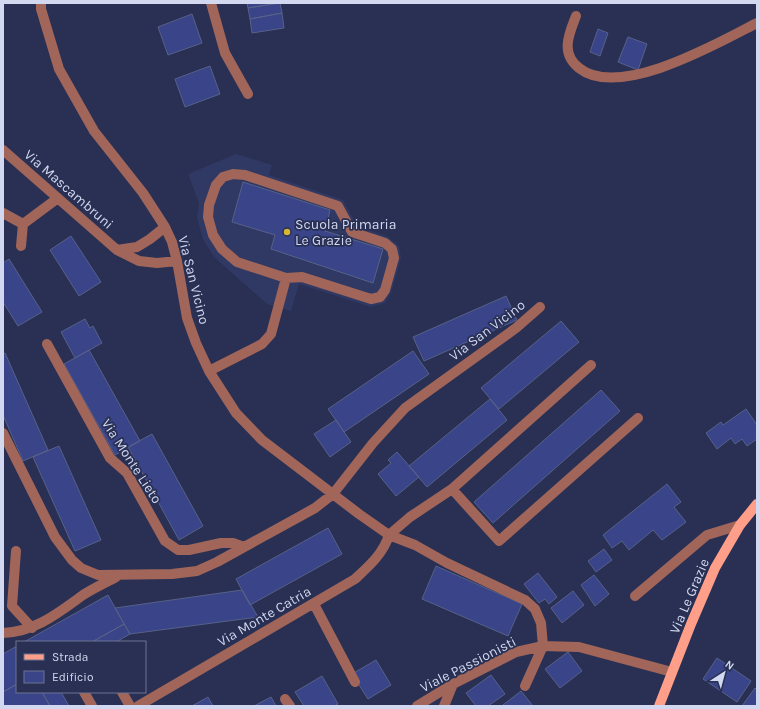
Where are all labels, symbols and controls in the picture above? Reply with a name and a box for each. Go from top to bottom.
street label: Via Mascambruni [21,146,117,233]
place label: Scuola Primaria Le Grazie [295,216,397,249]
marker: Scuola Primaria Le Grazie [282,227,292,237]
street label: Via San Vicino [174,234,213,326]
street label: Via San Vicino [446,296,529,364]
street label: Via Monte Lieto [98,416,165,507]
street label: Via Le Grazie [666,556,713,636]
street label: Via Monte Catria [214,583,314,650]
street label: Viale Passionisti [417,633,519,696]
legend [16,641,146,693]
text: Strada [52,650,88,664]
north arrow [704,653,744,693]
text: N [723,658,737,673]
text: Edificio [52,670,93,684]

